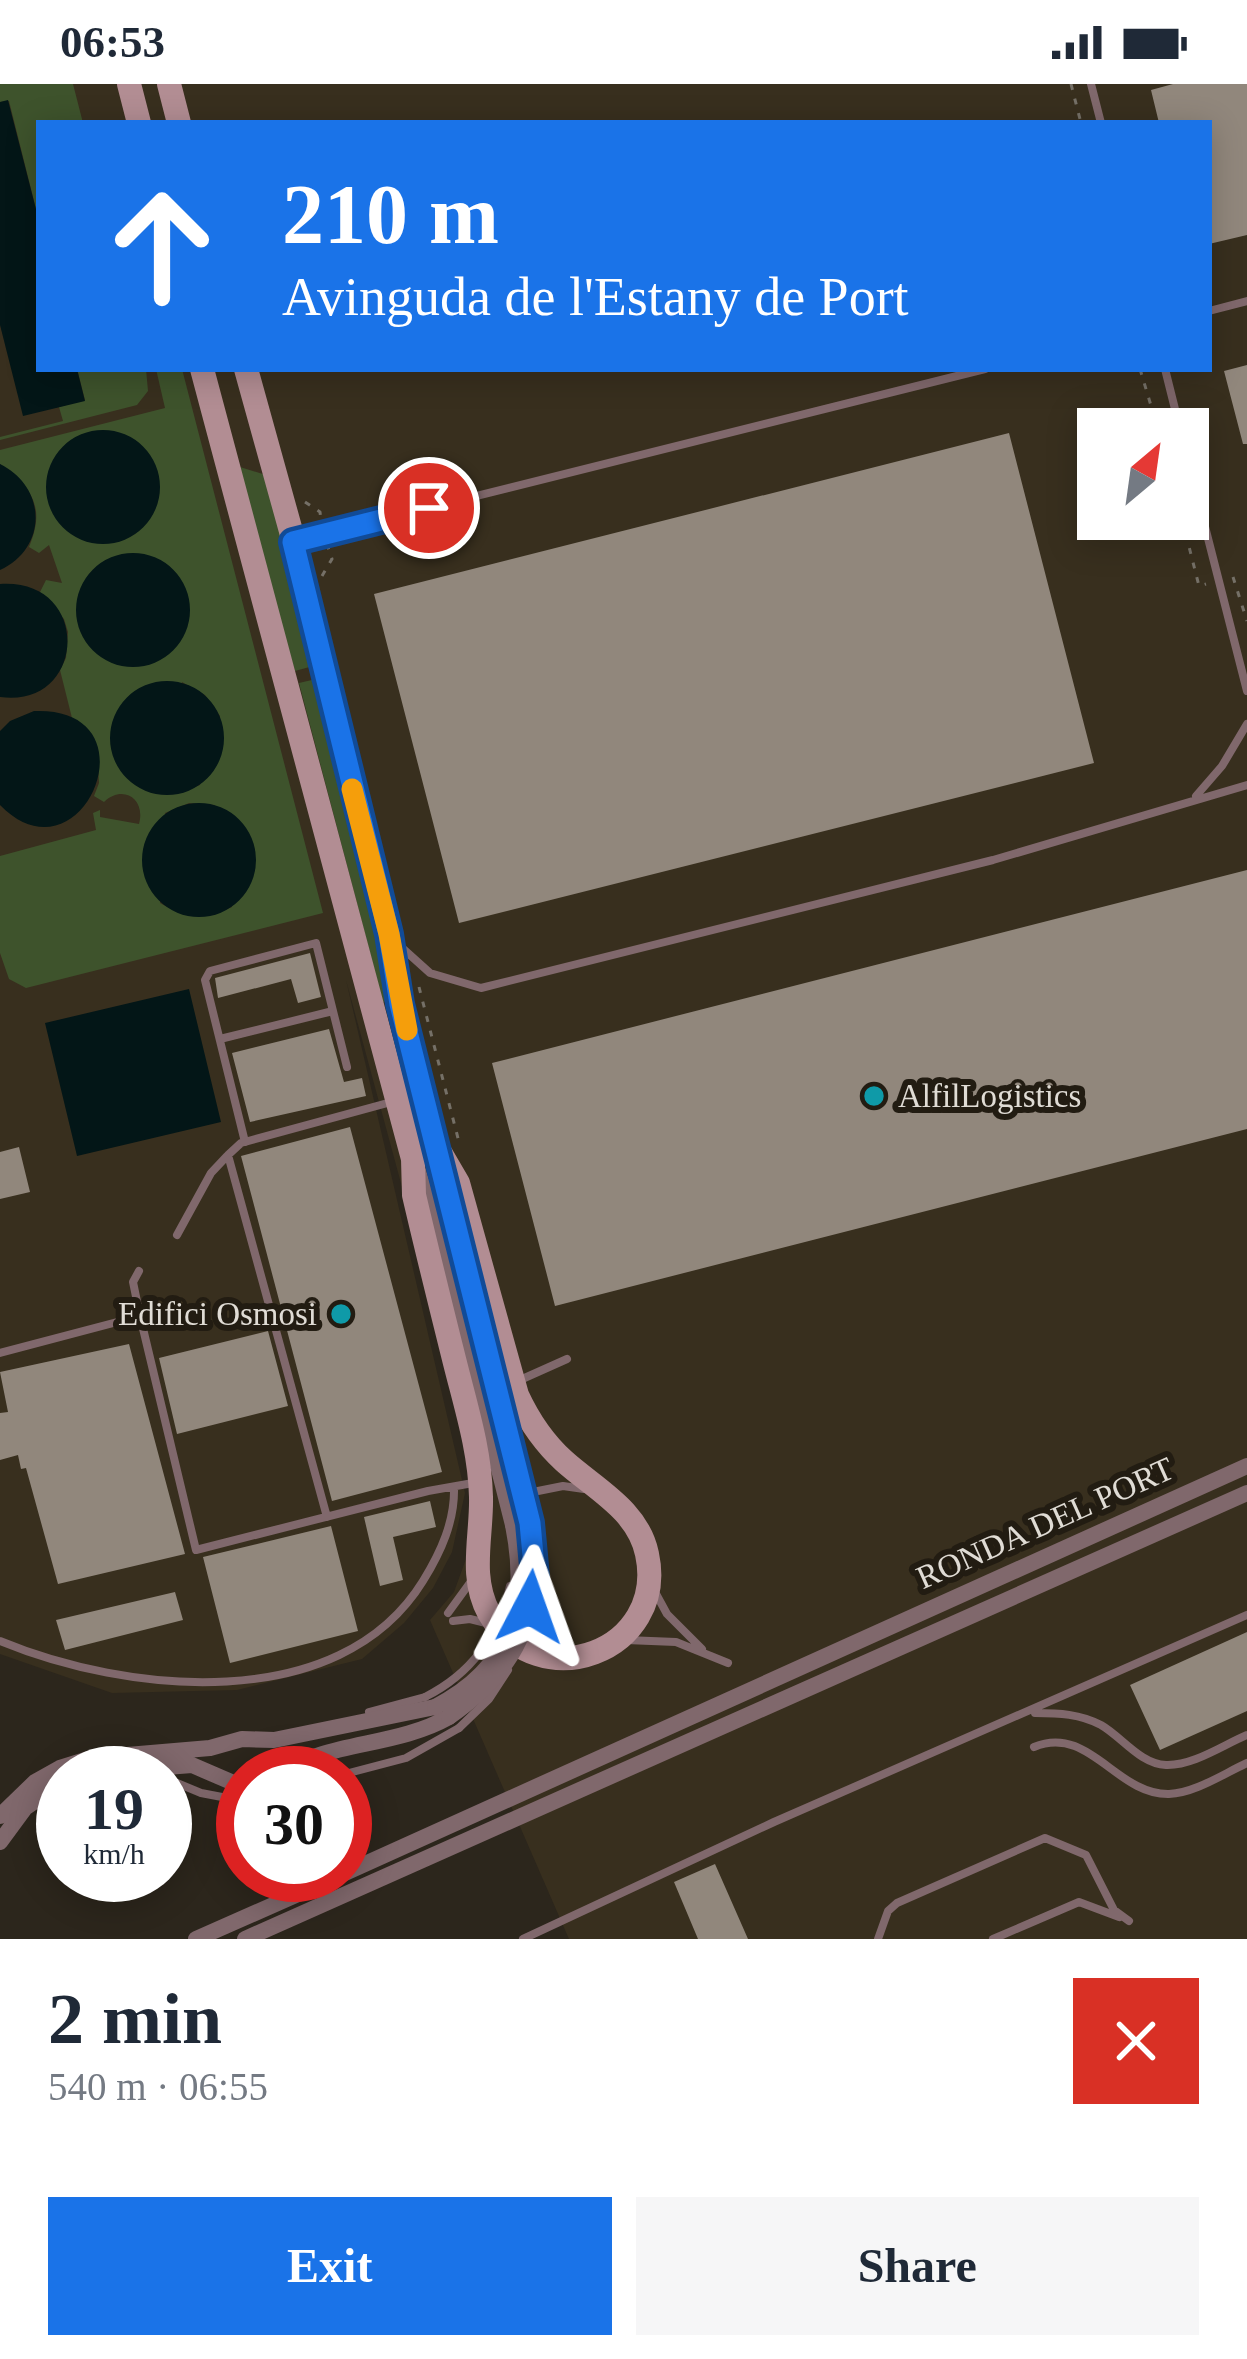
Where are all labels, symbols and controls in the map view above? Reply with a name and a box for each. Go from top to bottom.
text: 06:53 [60,17,165,67]
icon: ahead [84,168,240,324]
text: 210 m [282,168,499,261]
text: Avinguda de l'Estany de Port [282,267,909,327]
north arrow [1077,408,1209,540]
map controls [1077,408,1209,540]
pin [378,457,480,559]
icon: arrive [396,475,462,541]
place label: AlfilLogistics [898,1078,1081,1114]
marker: AlfilLogistics [861,1083,887,1109]
place label: Edifici Osmosi [118,1296,317,1332]
marker: Edifici Osmosi [328,1301,354,1327]
street label: RONDA DEL PORT [911,1450,1179,1596]
position arrow [467,1544,593,1670]
speed limit sign: 30 [216,1746,372,1902]
text: 19 [84,1776,144,1842]
text: km/h [83,1837,145,1870]
button: close [1073,1978,1199,2104]
text: 2 min [48,1979,222,2059]
text: 540 m · 06:55 [48,2065,268,2108]
button: Exit [48,2197,612,2335]
button: Share [636,2197,1199,2335]

